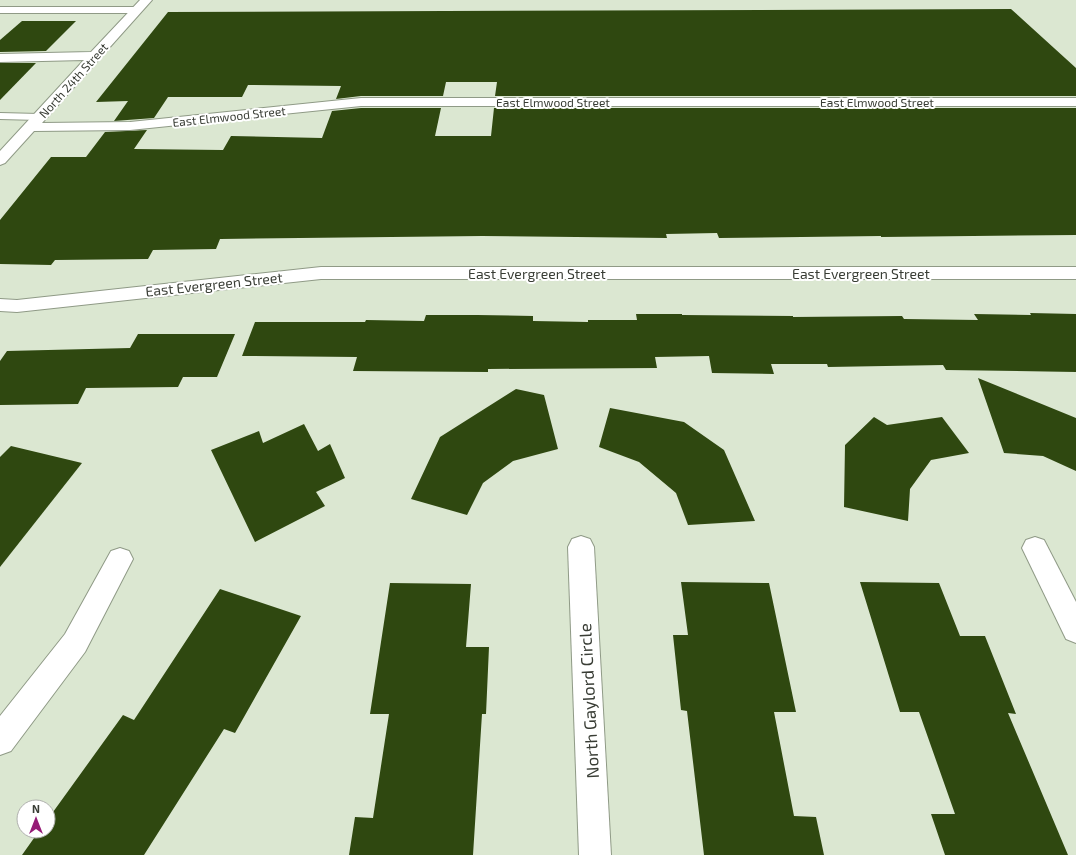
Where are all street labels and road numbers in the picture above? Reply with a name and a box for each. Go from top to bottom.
street label: North 24th Street [36,39,111,120]
street label: East Elmwood Street [496,95,610,109]
street label: East Elmwood Street [820,95,934,109]
street label: East Elmwood Street [172,103,287,129]
street label: East Evergreen Street [468,265,606,282]
street label: East Evergreen Street [792,265,930,282]
street label: East Evergreen Street [145,268,283,300]
street label: North Gaylord Circle [574,623,603,779]

